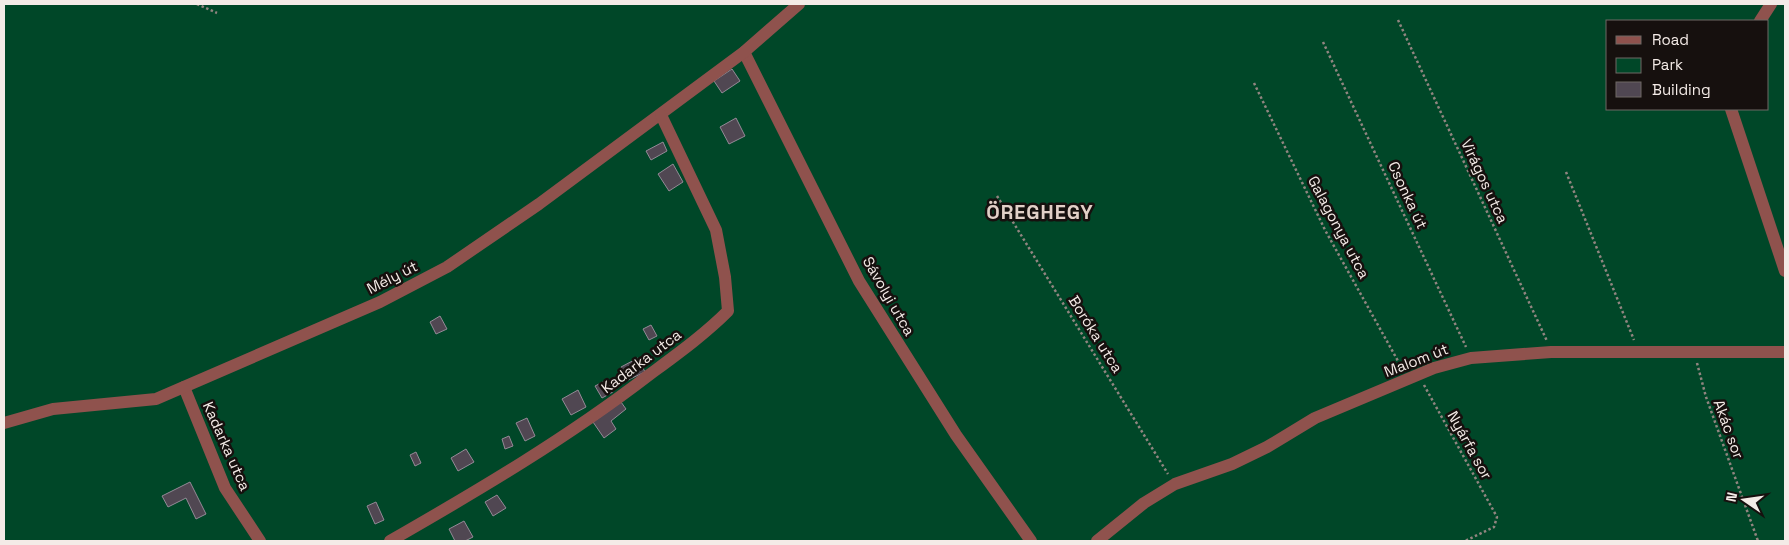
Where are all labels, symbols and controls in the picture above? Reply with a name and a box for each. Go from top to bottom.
legend [1606,20,1769,110]
text: Road [1652,30,1689,49]
text: Park [1652,55,1683,74]
text: Building [1652,80,1711,99]
street label: Virágos utca [1457,136,1513,227]
street label: Csonka út [1384,158,1432,232]
street label: Galagonya utca [1304,172,1374,282]
district label: ÖREGHEGY [986,199,1094,225]
street label: Sávolyi utca [859,253,919,339]
street label: Mély út [363,256,421,298]
street label: Boróka utca [1065,292,1127,377]
street label: Kadarka utca [597,325,685,397]
street label: Malom út [1381,339,1451,381]
street label: Akác sor [1710,397,1749,461]
street label: Kadarka utca [199,399,255,494]
street label: Nyárfa sor [1443,407,1497,483]
north arrow [1719,475,1769,525]
text: N [1722,490,1741,504]

